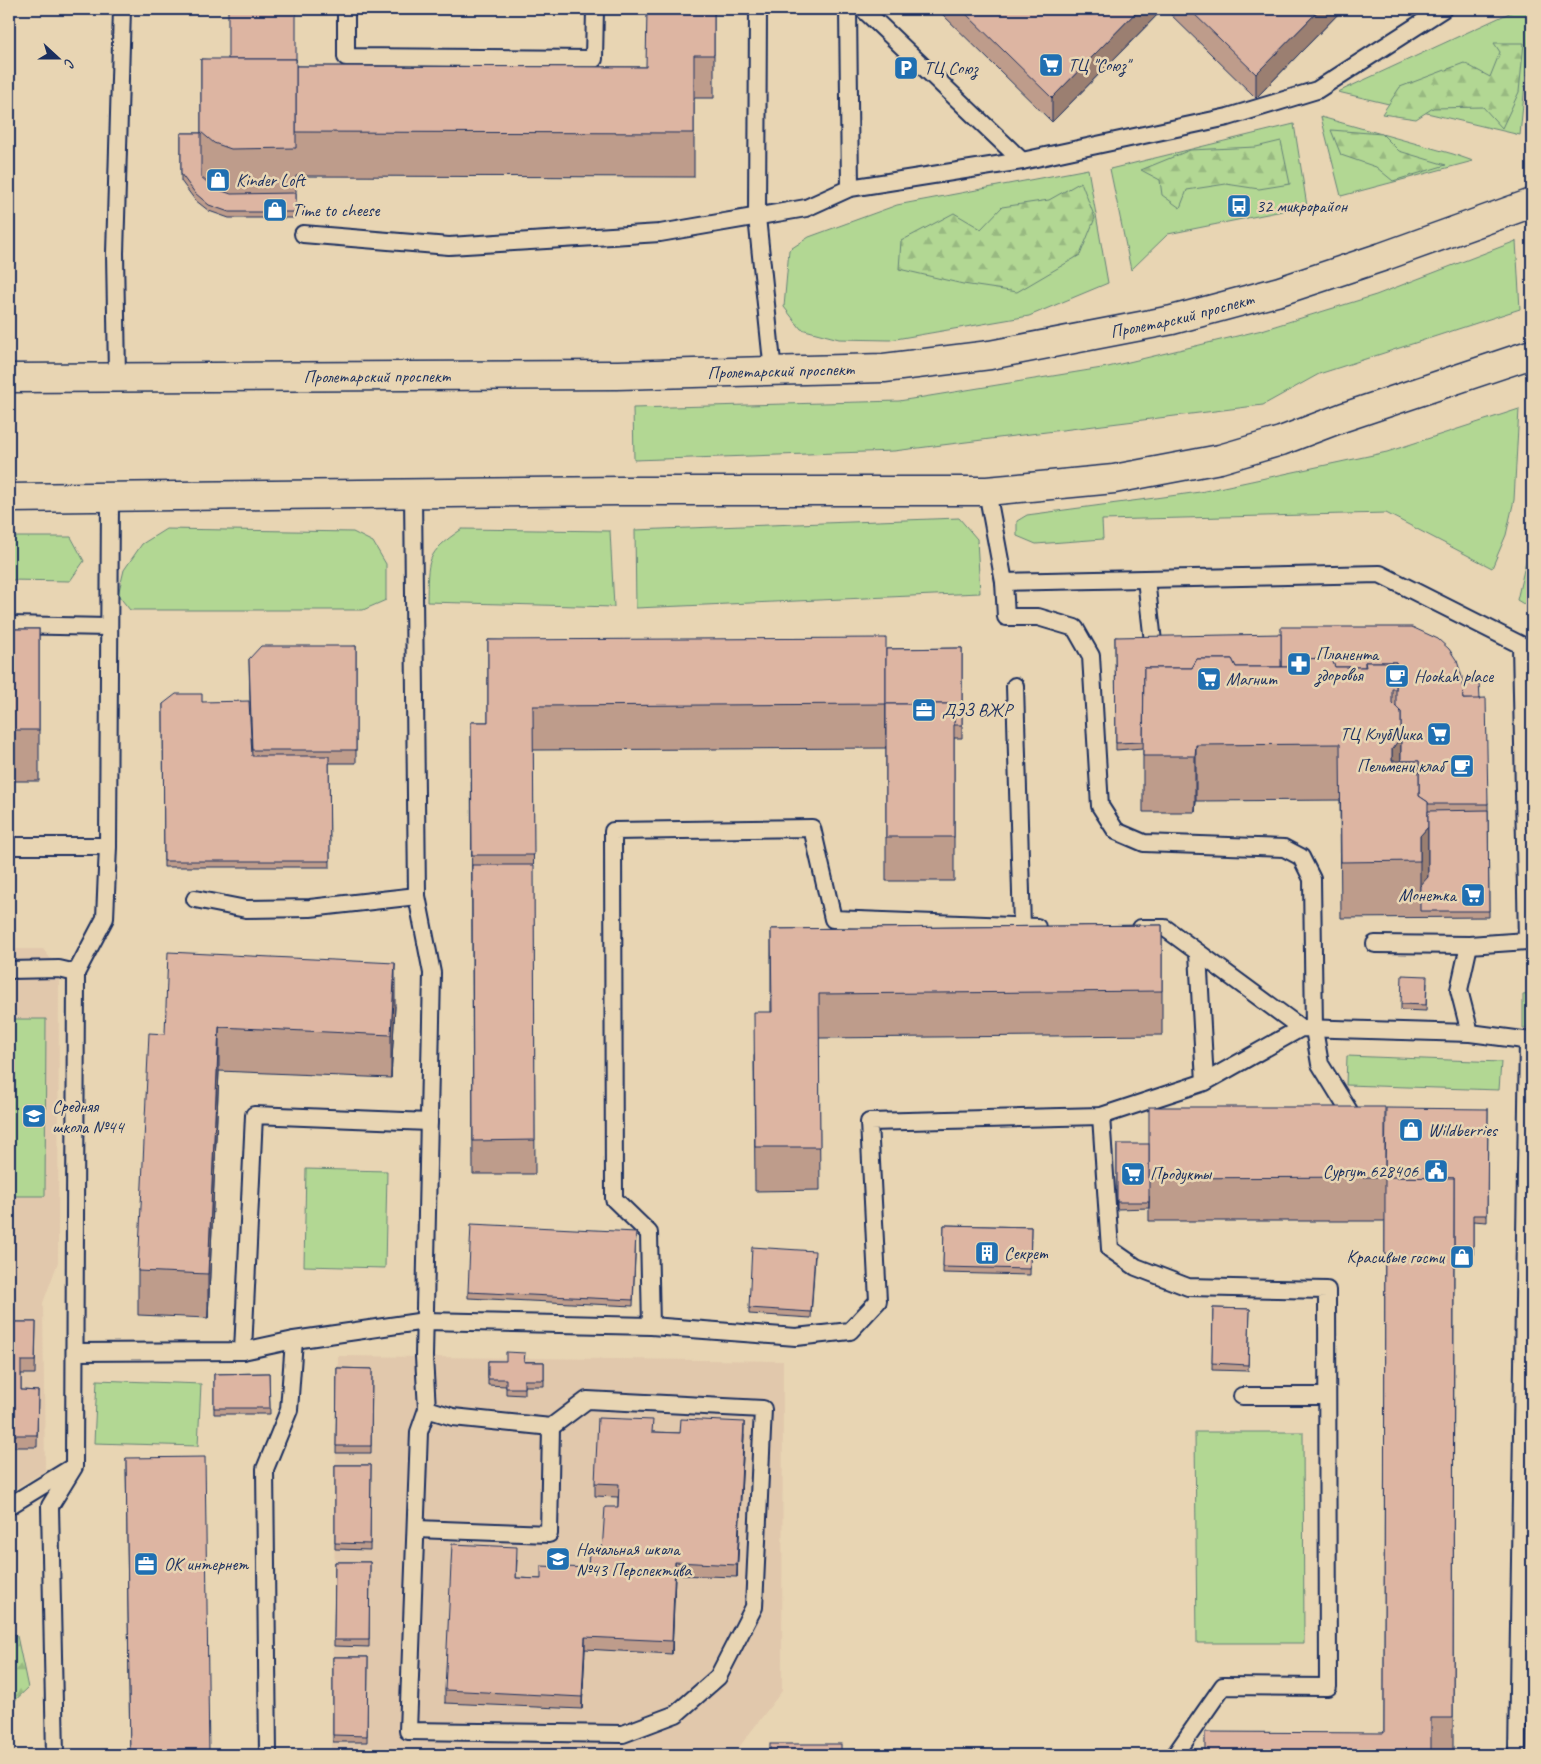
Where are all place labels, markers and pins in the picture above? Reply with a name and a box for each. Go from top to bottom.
supermarket icon: ТЦ "Союз" [1038,52,1064,78]
place label: ТЦ "Союз" [1068,54,1133,77]
parking icon: ТЦ Союз [893,55,919,81]
place label: ТЦ Союз [924,57,979,80]
shop icon: Kinder Loft [205,167,231,193]
place label: Kinder Loft [236,169,306,191]
bus stop icon: 32 микрорайон [1226,193,1252,219]
place label: 32 микрорайон [1256,195,1349,217]
shop icon: Time to cheese [262,197,288,223]
place label: Time to cheese [292,199,380,221]
place label: Планента здоровья [1314,643,1380,687]
pharmacy icon: Планента здоровья [1286,651,1312,677]
cafe icon: Hookah place [1384,663,1410,689]
place label: Hookah place [1414,665,1494,687]
supermarket icon: Магнит [1196,666,1222,692]
place label: Магнит [1226,668,1278,690]
office icon: ДЭЗ ВЖР [911,697,937,723]
place label: ДЭЗ ВЖР [942,699,1014,721]
supermarket icon: ТЦ КлубNика [1426,721,1452,747]
place label: ТЦ КлубNика [1340,723,1424,745]
cafe icon: Пельмени клаб [1449,753,1475,779]
place label: Пельмени клаб [1357,755,1448,777]
supermarket icon: Монетка [1460,882,1486,908]
place label: Монетка [1398,884,1458,906]
place label: Средняя школа №44 [52,1095,125,1138]
school or university icon: Средняя школа №44 [21,1103,47,1129]
shop icon: Wildberries [1398,1117,1424,1143]
place label: Wildberries [1428,1119,1499,1141]
public building icon: Сургут 628406 [1423,1158,1449,1184]
place label: Сургут 628406 [1323,1160,1419,1182]
supermarket icon: Продукты [1120,1161,1146,1187]
place label: Продукты [1150,1163,1213,1185]
building icon: Секрет [974,1240,1000,1266]
place label: Секрет [1004,1242,1049,1264]
shop icon: Красивые гости [1449,1244,1475,1270]
place label: Красивые гости [1346,1246,1446,1268]
place label: Начальная школа №43 Перспектива [576,1538,692,1581]
school or university icon: Начальная школа №43 Перспектива [545,1546,571,1572]
office icon: OK интернет [133,1551,159,1577]
place label: OK интернет [164,1553,249,1575]

